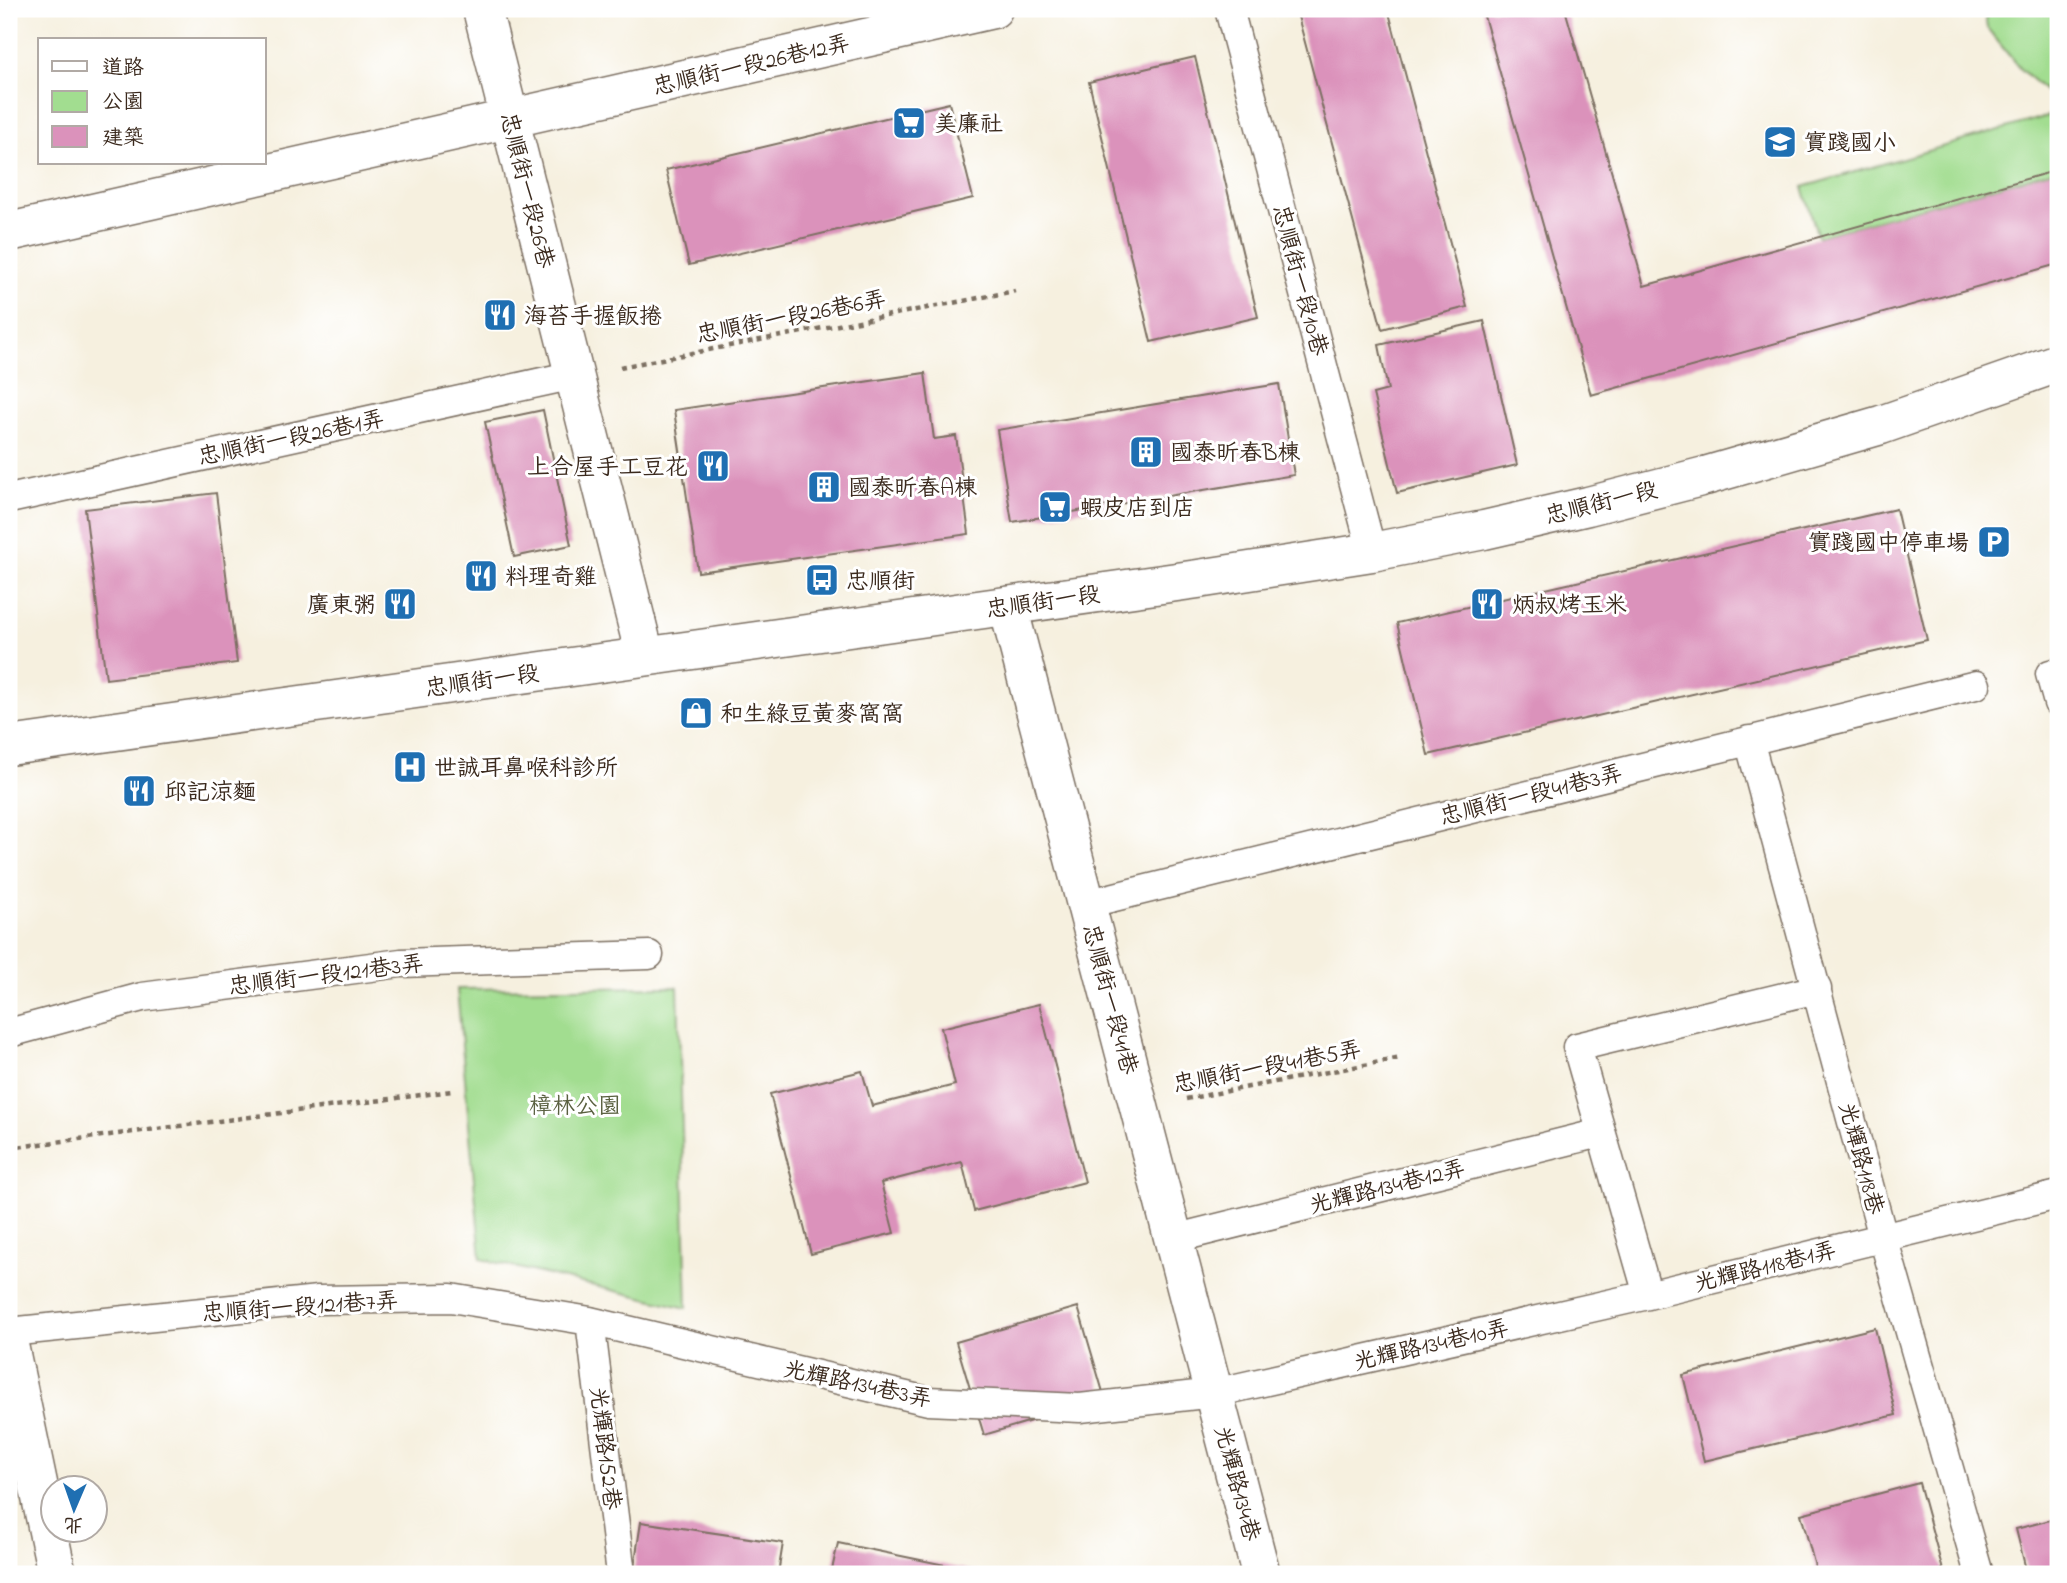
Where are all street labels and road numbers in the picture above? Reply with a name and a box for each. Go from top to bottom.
street label: 忠順街一段26巷12弄 [650,28,853,105]
street label: 忠順街一段26巷 [490,109,561,273]
street label: 忠順街一段10巷 [1263,201,1335,361]
street label: 忠順街一段26巷6弄 [694,284,889,353]
street label: 忠順街一段26巷1弄 [195,404,388,475]
street label: 忠順街一段 [1542,475,1661,534]
street label: 忠順街一段 [984,579,1103,628]
street label: 忠順街一段 [423,658,542,707]
street label: 忠順街一段41巷3弄 [1437,758,1626,835]
street label: 忠順街一段41巷 [1073,921,1145,1080]
street label: 忠順街一段121巷3弄 [227,948,426,1005]
street label: 忠順街一段41巷5弄 [1171,1034,1364,1103]
street label: 光輝路118巷 [1829,1099,1891,1220]
street label: 光輝路134巷12弄 [1306,1153,1469,1224]
street label: 光輝路118巷1弄 [1691,1235,1840,1302]
street label: 忠順街一段121巷7弄 [201,1285,399,1332]
street label: 光輝路134巷10弄 [1351,1313,1513,1380]
street label: 光輝路134巷3弄 [780,1354,935,1417]
street label: 光輝路152巷 [580,1385,628,1513]
street label: 光輝路134巷 [1204,1422,1267,1546]

